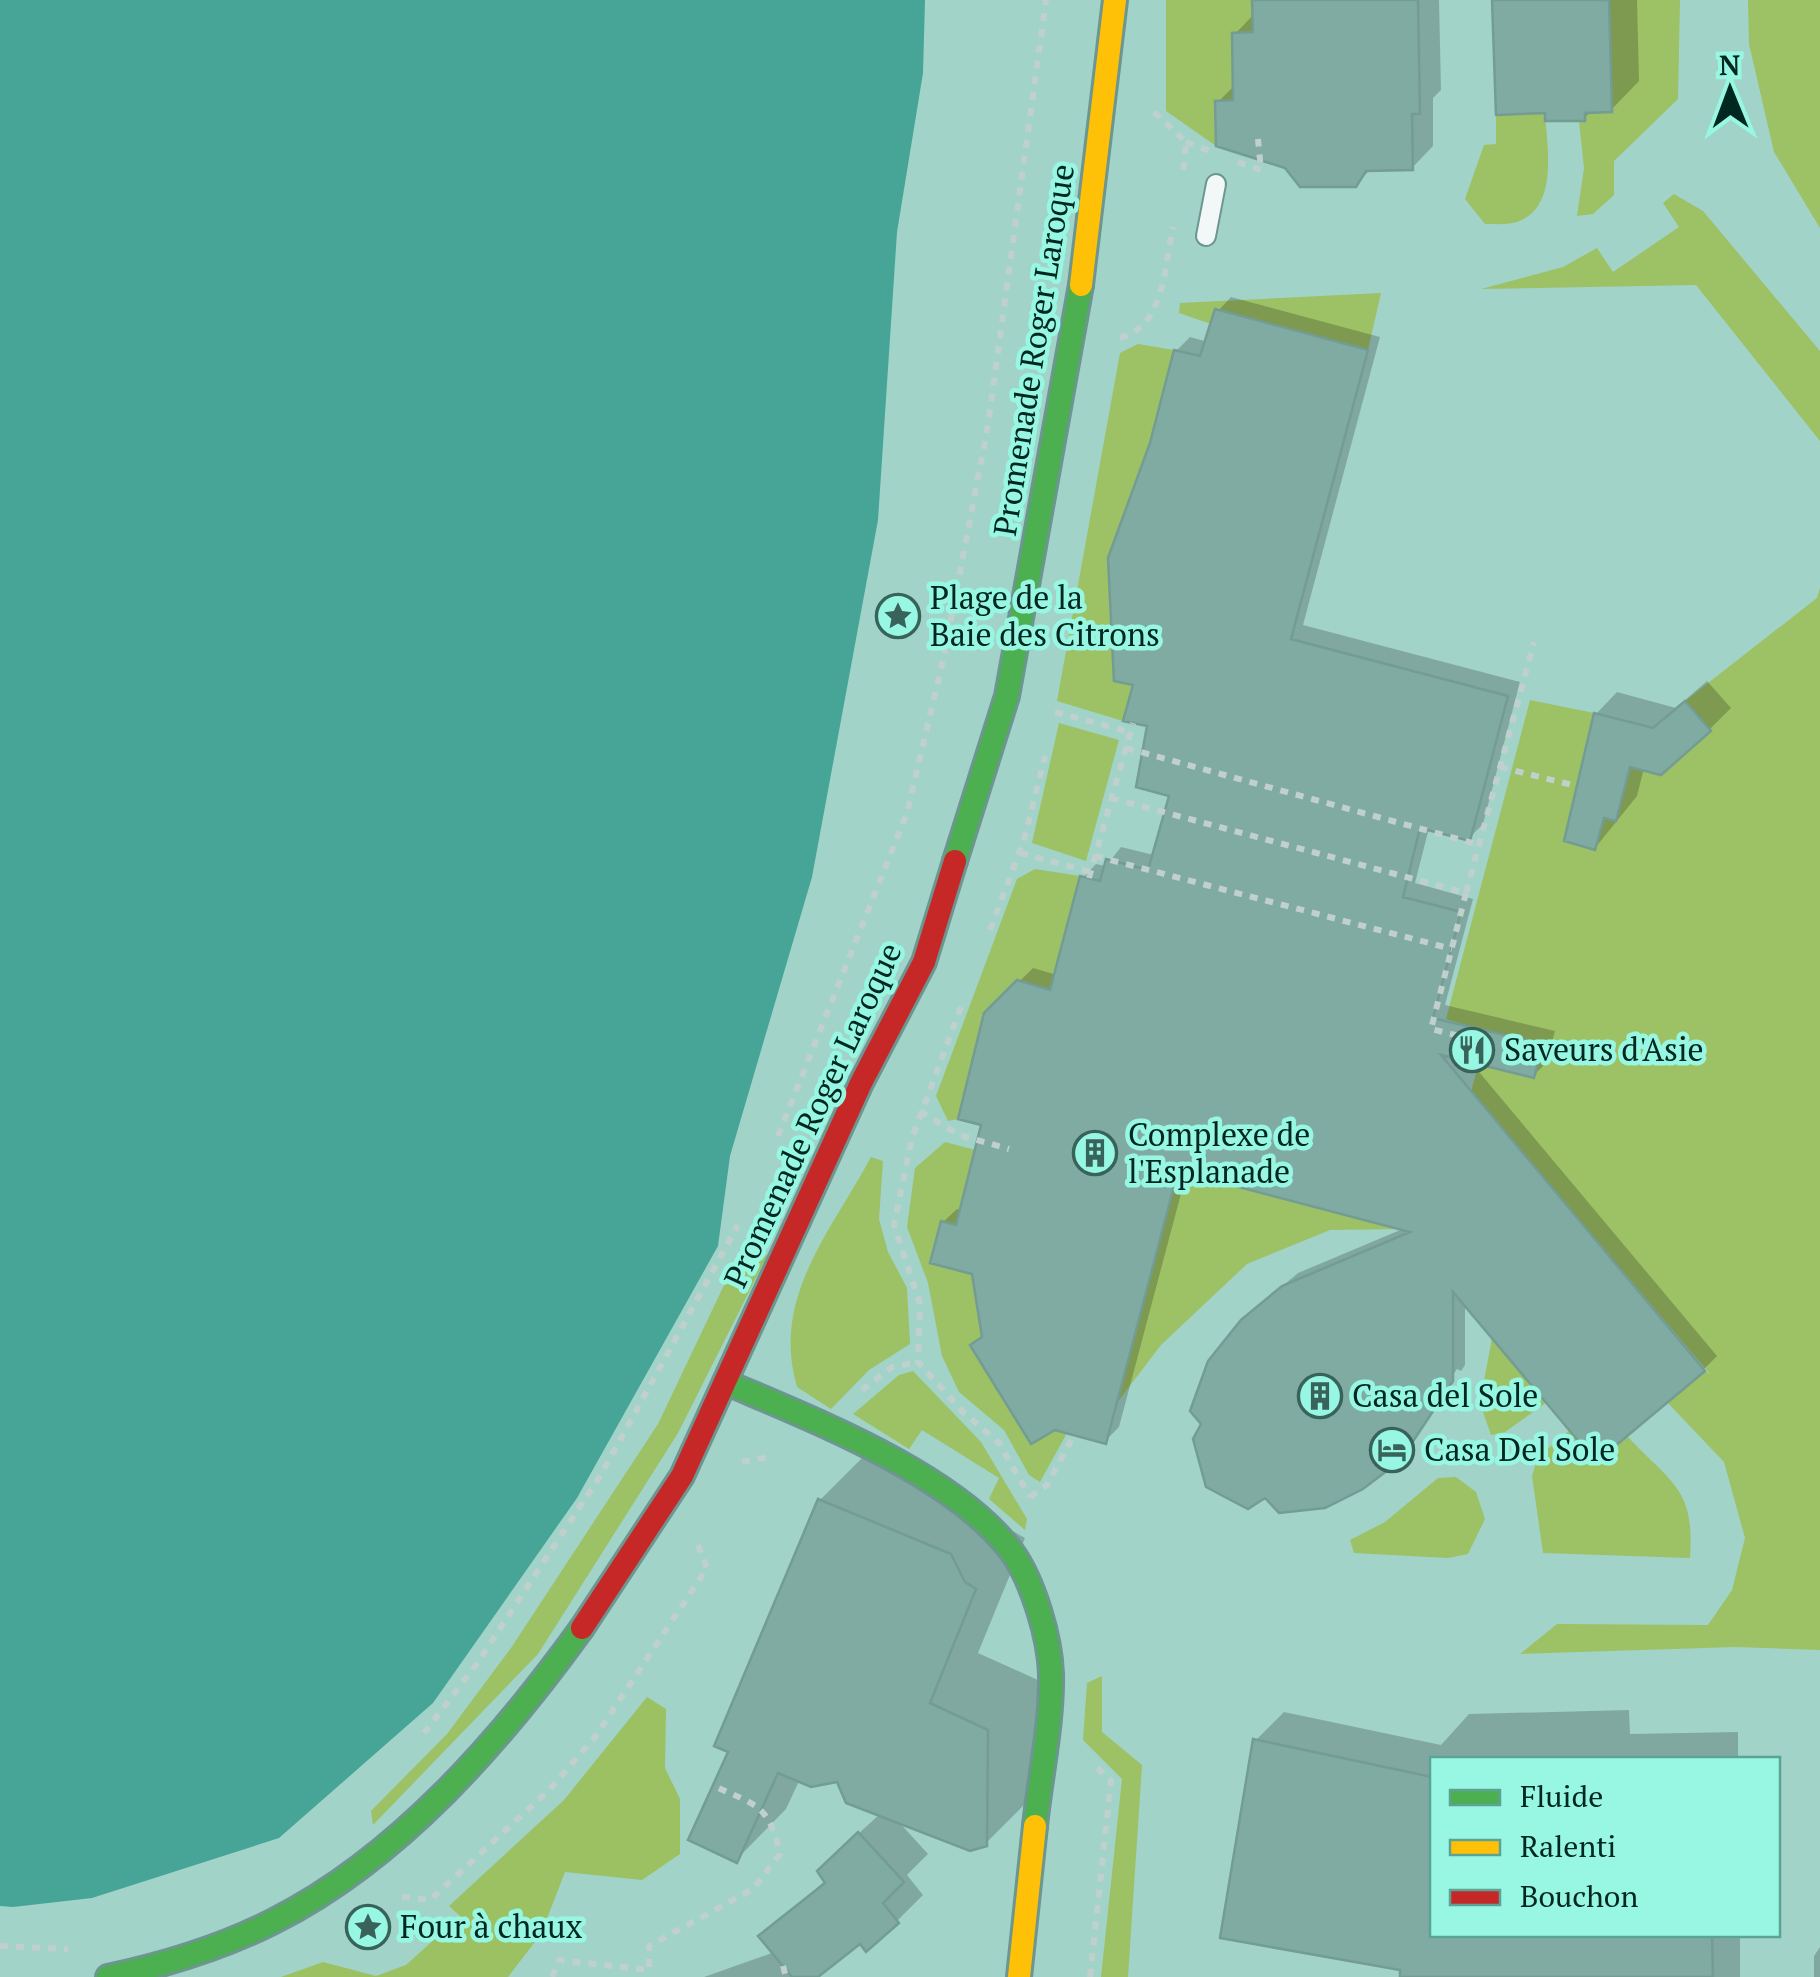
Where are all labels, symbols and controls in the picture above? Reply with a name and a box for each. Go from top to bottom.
north arrow [1680,40,1780,140]
text: N [1719,46,1740,83]
street label: Promenade Roger Laroque [983,161,1083,539]
place label: Plage de la Baie des Citrons [930,576,1160,655]
place icon: Plage de la Baie des Citrons [875,593,921,639]
street label: Promenade Roger Laroque [714,935,911,1294]
restaurant icon: Saveurs d'Asie [1449,1027,1495,1073]
place label: Saveurs d'Asie [1504,1028,1704,1070]
place label: Complexe de l'Esplanade [1128,1113,1310,1192]
building icon: Complexe de l'Esplanade [1072,1130,1118,1176]
building icon: Casa del Sole [1297,1373,1343,1419]
place label: Casa del Sole [1352,1374,1538,1416]
hotel icon: Casa Del Sole [1369,1427,1415,1473]
place label: Casa Del Sole [1424,1428,1615,1470]
legend [1430,1757,1780,1937]
text: Fluide [1520,1776,1603,1816]
text: Ralenti [1520,1826,1616,1866]
text: Bouchon [1520,1876,1638,1916]
place icon: Four à chaux [345,1904,391,1950]
place label: Four à chaux [400,1905,583,1947]

